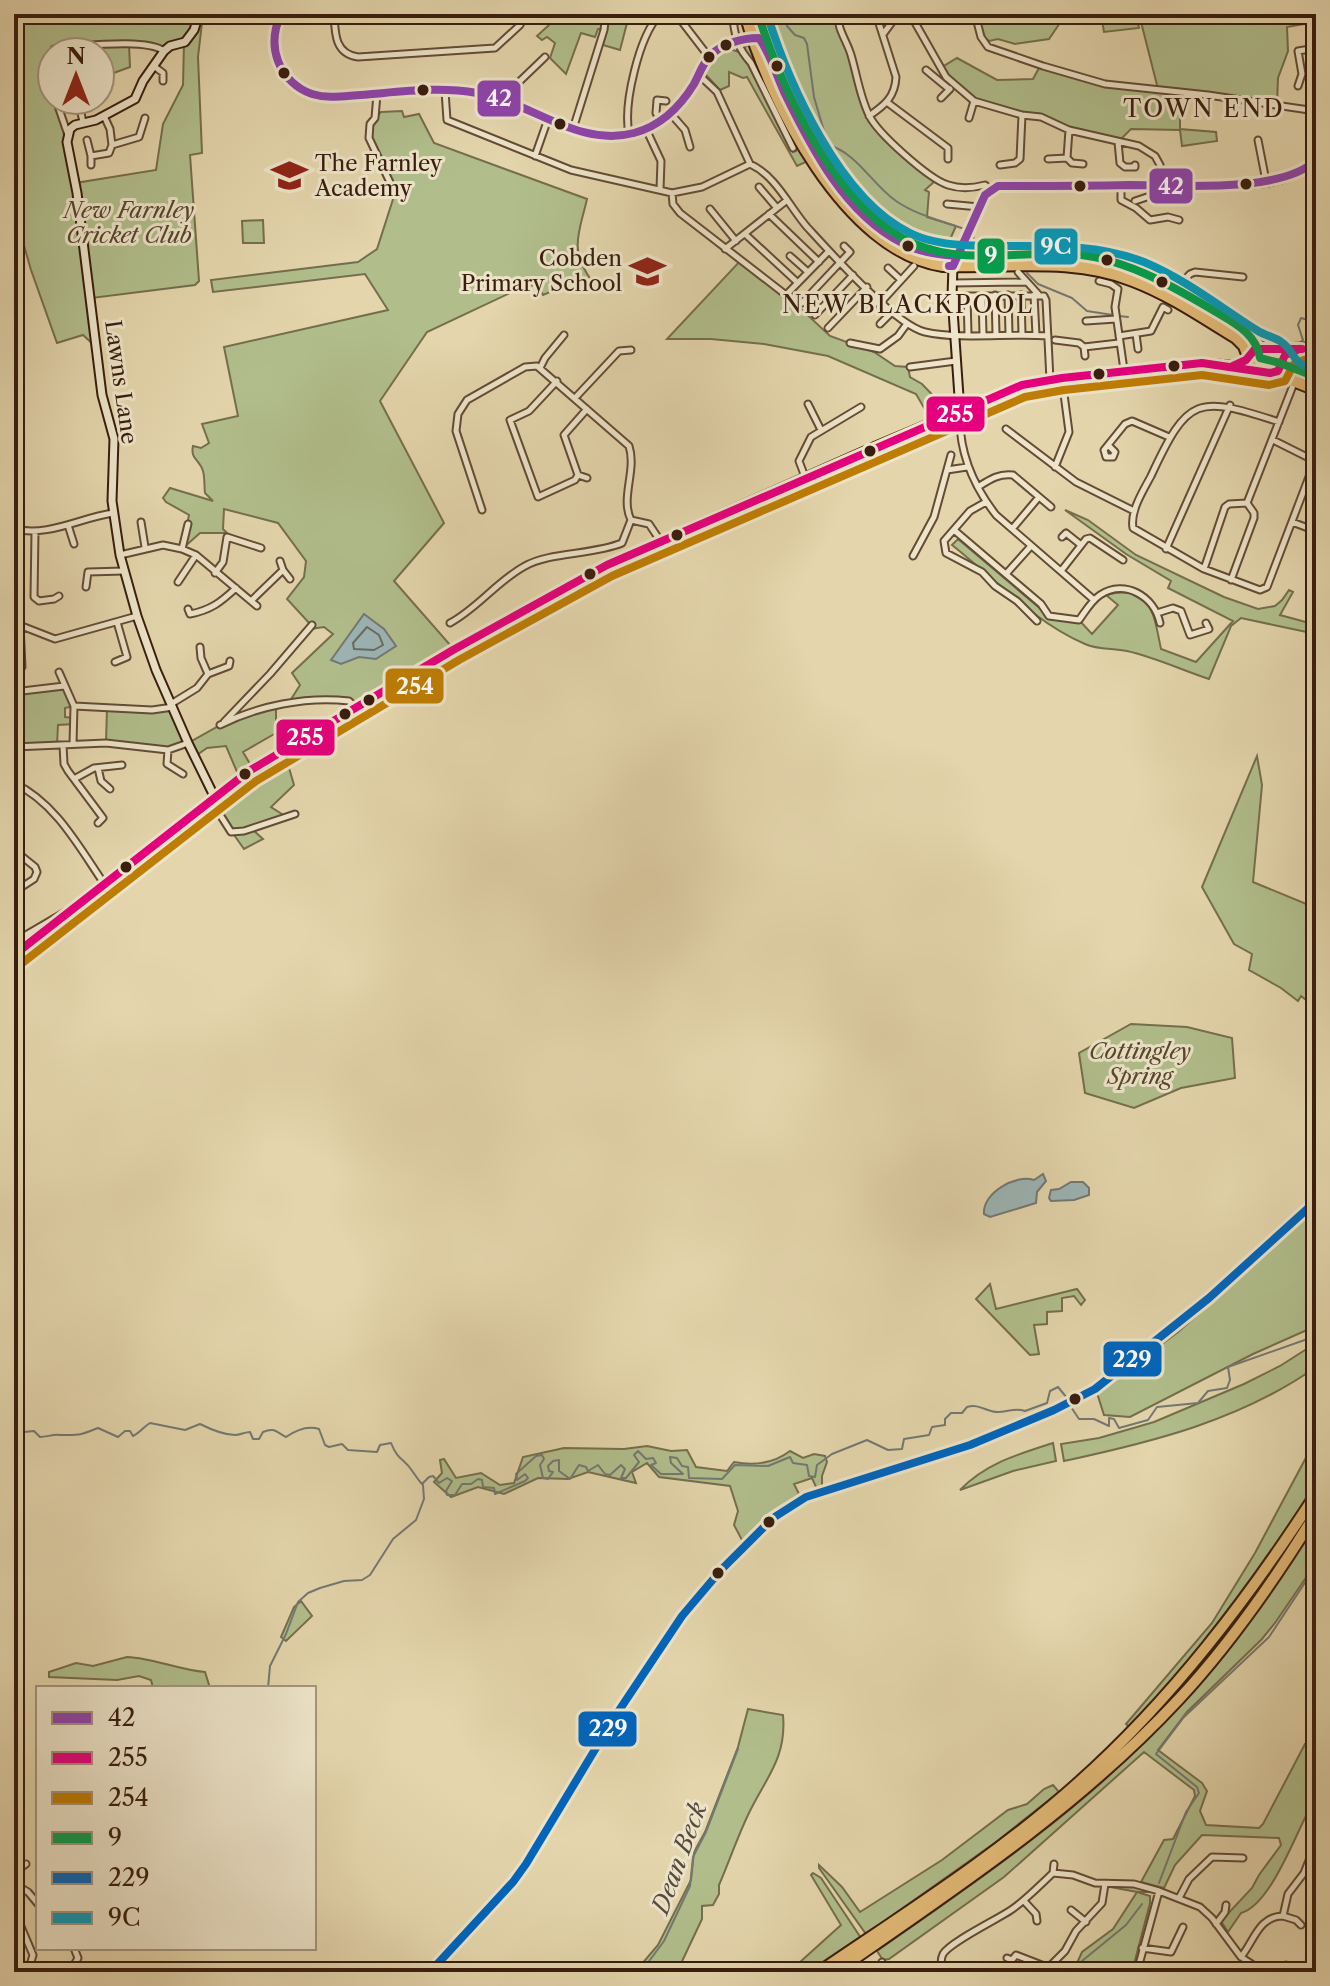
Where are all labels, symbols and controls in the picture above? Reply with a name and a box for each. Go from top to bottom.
north arrow [36,36,116,116]
unlabelled marker [718,37,734,53]
text: N [66,43,86,70]
unlabelled marker [701,49,717,65]
unlabelled marker [769,58,785,74]
unlabelled marker [276,65,292,81]
line badge: 42 [476,79,522,118]
unlabelled marker [415,82,431,98]
text: 42 [486,85,512,112]
district label: TOWN END [1123,94,1285,123]
unlabelled marker [552,116,568,132]
place label: The Farnley Academy [314,150,443,202]
school or university icon: The Farnley Academy [270,157,308,195]
line badge: 42 [1148,167,1194,205]
text: 42 [1158,173,1184,200]
unlabelled marker [1238,176,1254,192]
unlabelled marker [1072,178,1088,194]
park label: New Farnley Cricket Club [62,197,194,249]
line badge: 9C [1033,227,1079,266]
text: 9C [1041,233,1071,260]
line badge: 9 [976,237,1006,275]
unlabelled marker [900,238,916,254]
text: 9 [984,242,998,269]
place label: Cobden Primary School [461,245,622,297]
school or university icon: Cobden Primary School [629,252,667,290]
unlabelled marker [1099,252,1115,268]
unlabelled marker [1154,274,1170,290]
district label: NEW BLACKPOOL [782,290,1034,319]
street label: Lawns Lane [99,318,143,446]
unlabelled marker [1166,358,1182,374]
unlabelled marker [1091,366,1107,382]
line badge: 255 [925,395,986,433]
text: 255 [936,401,974,428]
unlabelled marker [862,443,878,459]
unlabelled marker [669,527,685,543]
unlabelled marker [582,566,598,582]
line badge: 254 [384,667,445,705]
text: 254 [396,673,434,700]
unlabelled marker [361,692,377,708]
unlabelled marker [337,706,353,722]
line badge: 255 [275,718,336,757]
text: 255 [286,724,324,751]
unlabelled marker [237,766,253,782]
unlabelled marker [118,859,134,875]
park label: Cottingley Spring [1089,1038,1191,1090]
line badge: 229 [1102,1340,1163,1378]
text: 229 [1112,1346,1152,1373]
unlabelled marker [1067,1391,1083,1407]
unlabelled marker [761,1514,777,1530]
unlabelled marker [710,1565,726,1581]
legend [36,1686,316,1950]
text: 42 [108,1703,136,1732]
line badge: 229 [577,1710,638,1748]
text: 229 [588,1715,628,1742]
text: 255 [108,1743,148,1772]
text: 254 [108,1783,149,1812]
water label: Dean Beck [645,1798,713,1920]
text: 9 [108,1823,122,1852]
text: 229 [108,1863,150,1892]
text: 9C [108,1903,141,1932]

